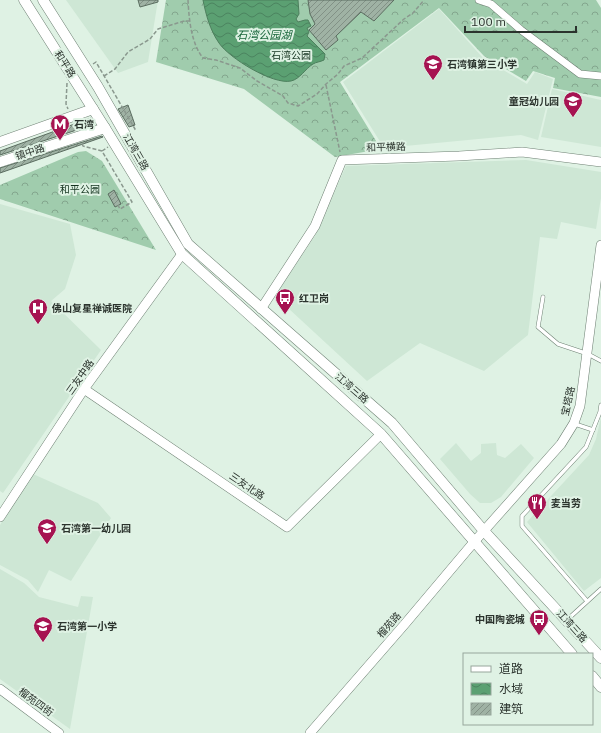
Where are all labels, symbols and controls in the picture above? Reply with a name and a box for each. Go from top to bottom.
scale bar [465,8,576,34]
text: 100 m [471,14,506,29]
water label: 石湾公园湖 [237,28,293,42]
street label: 和平路 [52,48,78,80]
park label: 石湾公园 [271,49,311,62]
school or university icon: 石湾镇第三小学 [422,53,444,81]
place label: 石湾镇第三小学 [447,58,517,71]
school or university icon: 童冠幼儿园 [562,90,584,118]
place label: 童冠幼儿园 [509,95,559,108]
metro station icon: 石湾 [49,113,71,141]
place label: 石湾 [74,118,94,131]
street label: 江湾三路 [120,131,152,173]
street label: 和平横路 [366,140,406,154]
street label: 镇中路 [14,141,46,163]
park label: 和平公园 [60,183,100,196]
bus stop icon: 红卫岗 [274,287,296,315]
place label: 红卫岗 [299,292,329,305]
hospital icon: 佛山复星禅诚医院 [27,297,49,325]
place label: 佛山复星禅诚医院 [51,302,132,315]
street label: 三友中路 [63,357,97,397]
street label: 江湾三路 [333,370,371,406]
street label: 宝塔路 [558,385,578,417]
street label: 三友北路 [227,469,267,503]
restaurant icon: 麦当劳 [526,492,548,520]
place label: 麦当劳 [551,497,581,510]
school or university icon: 石湾第一幼儿园 [36,517,58,545]
place label: 石湾第一幼儿园 [61,522,131,535]
street label: 江湾三路 [554,607,590,645]
bus stop icon: 中国陶瓷城 [528,608,550,636]
street label: 榴苑路 [374,609,404,641]
place label: 中国陶瓷城 [475,613,525,626]
school or university icon: 石湾第一小学 [32,615,54,643]
place label: 石湾第一小学 [57,620,117,633]
legend [463,653,593,725]
text: 道路 [499,661,523,676]
text: 水域 [499,681,523,696]
street label: 榴苑四街 [16,685,56,719]
text: 建筑 [499,701,523,716]

